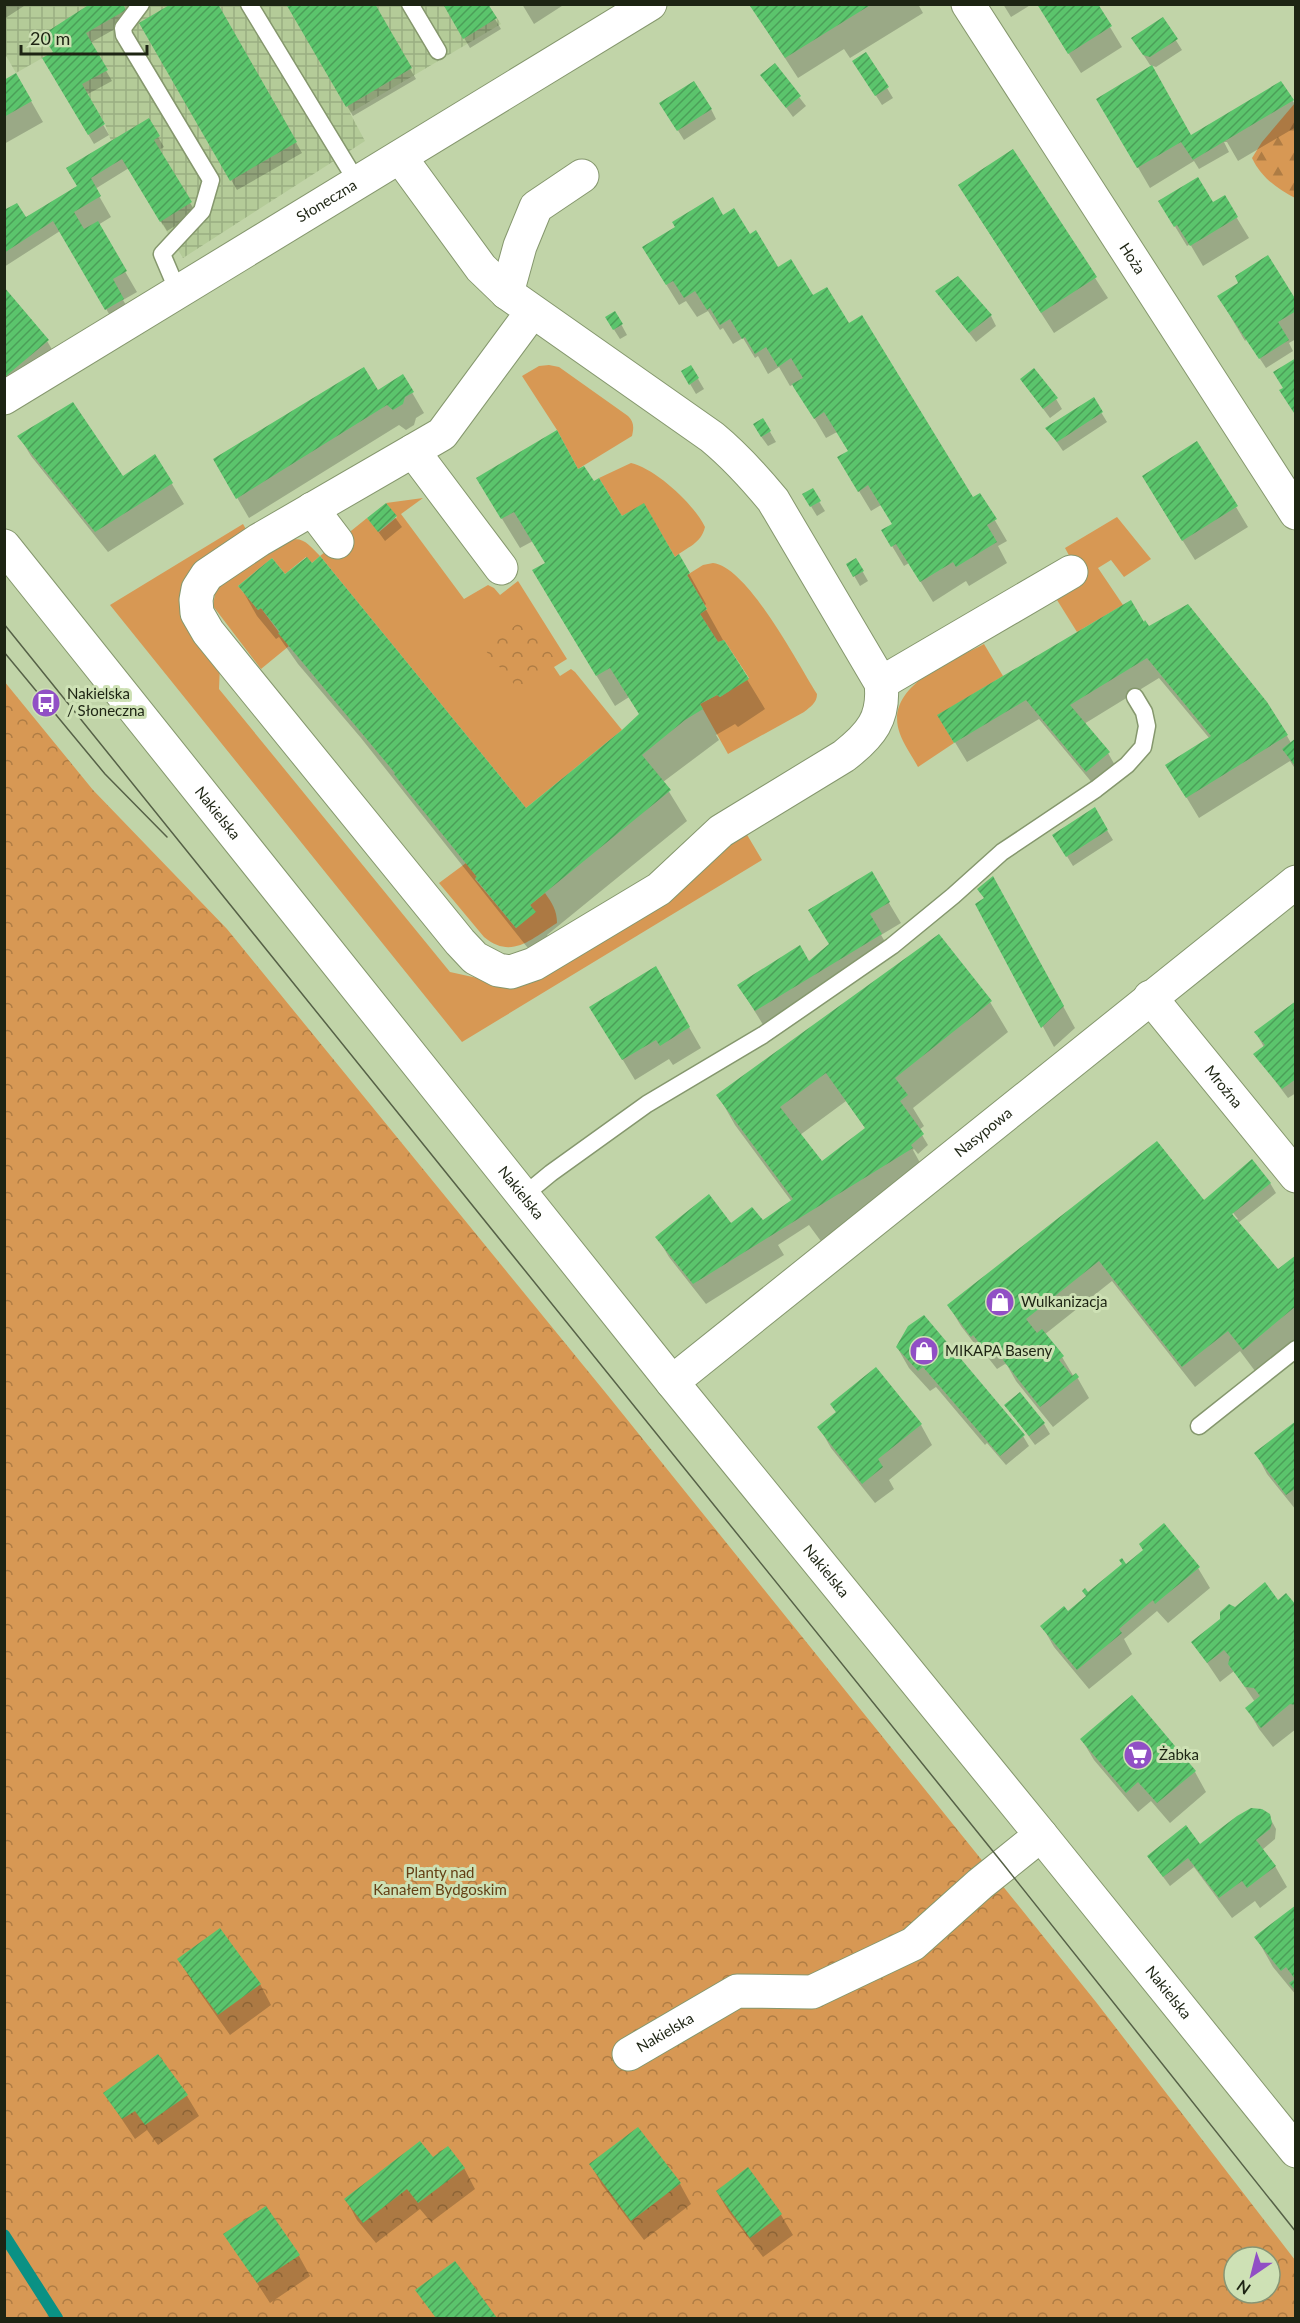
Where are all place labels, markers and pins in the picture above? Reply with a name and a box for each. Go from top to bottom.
place label: Nakielska / Słoneczna [67,684,145,719]
bus stop icon: Nakielska / Słoneczna [30,687,62,719]
shop icon: Wulkanizacja [984,1286,1016,1318]
place label: Wulkanizacja [1021,1292,1107,1310]
shop icon: MIKAPA Baseny [908,1335,940,1367]
place label: MIKAPA Baseny [945,1341,1053,1359]
supermarket icon: Żabka [1122,1739,1154,1771]
place label: Żabka [1159,1745,1199,1763]

